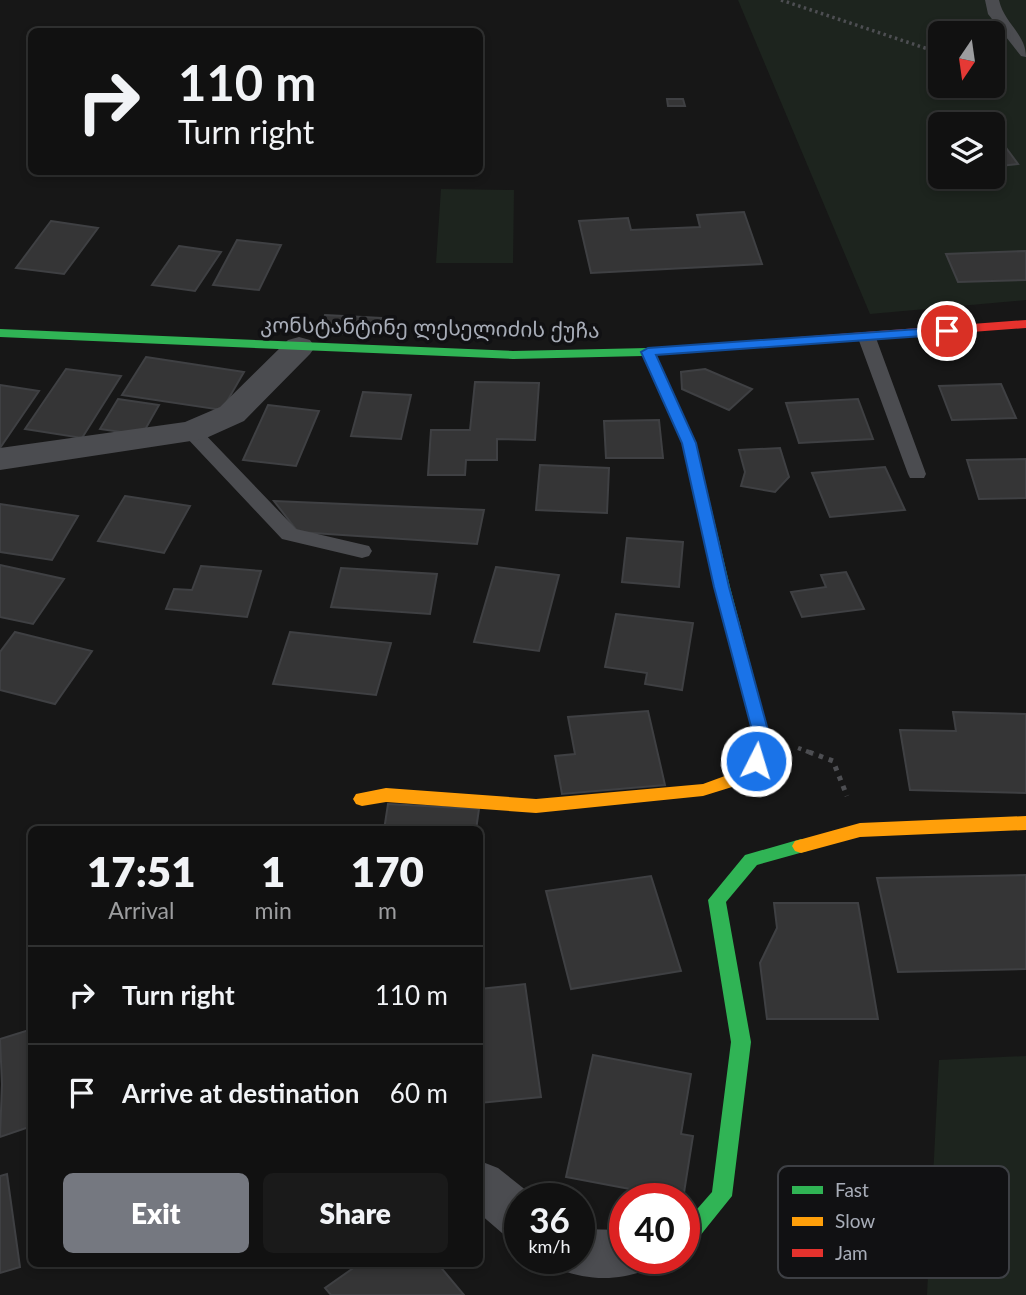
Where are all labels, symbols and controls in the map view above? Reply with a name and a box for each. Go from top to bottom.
north arrow [928,21,1004,98]
map controls [928,21,1005,189]
text: 110 m [178,53,316,111]
icon: right [63,56,154,147]
text: Turn right [178,112,314,151]
button: layers [928,112,1005,189]
pin [917,301,977,361]
street label: კონსტანტინე ლესელიძის ქუჩა [260,311,600,344]
icon: arrive [928,312,966,350]
position arrow [719,724,793,798]
text: 17:51 [87,846,196,896]
text: 1 [261,846,285,896]
text: 170 [351,846,424,896]
text: Arrival [108,896,174,924]
text: min [255,896,292,924]
text: m [378,896,397,924]
icon: right [63,976,101,1014]
text: Turn right [122,979,235,1011]
text: 110 m [375,979,448,1011]
icon: arrive [63,1074,101,1112]
text: Arrive at destination [122,1077,359,1109]
text: 60 m [390,1077,448,1109]
legend [778,1166,1009,1278]
button: Exit [63,1173,249,1253]
button: Share [263,1173,448,1253]
text: Fast [835,1178,869,1201]
speed limit sign: 40 [609,1183,700,1274]
text: 36 [529,1198,570,1240]
text: Slow [835,1209,875,1232]
text: km/h [528,1235,571,1257]
text: Jam [835,1241,868,1264]

